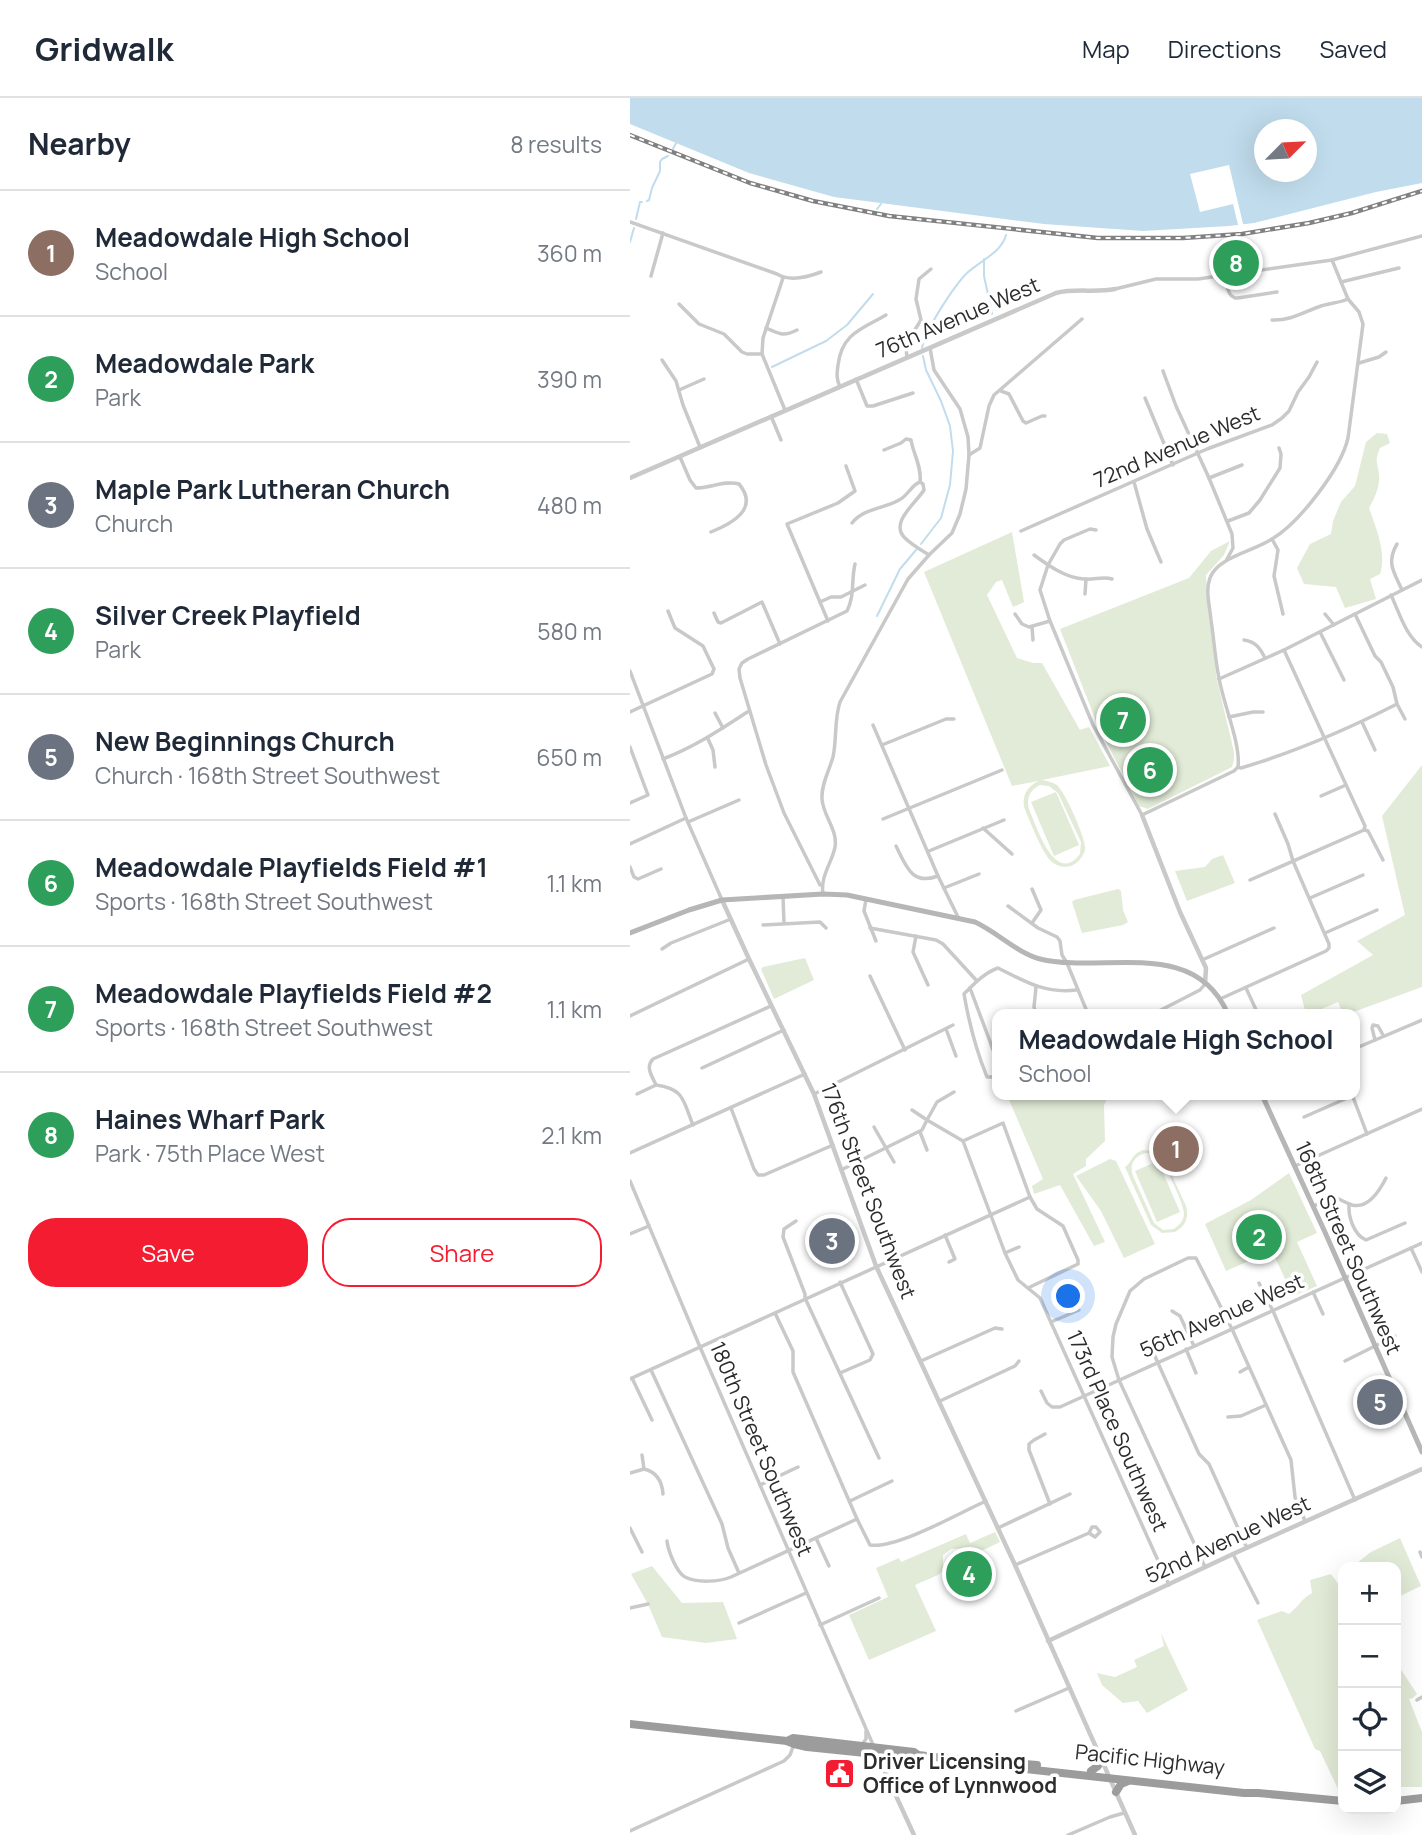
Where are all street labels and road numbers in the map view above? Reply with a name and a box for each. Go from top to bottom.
street label: 76th Avenue West [872,270,1044,364]
street label: 72nd Avenue West [1089,398,1264,494]
street label: 176th Street Southwest [815,1079,923,1302]
street label: 168th Street Southwest [1289,1137,1409,1359]
street label: 56th Avenue West [1135,1266,1308,1364]
street label: 173rd Place Southwest [1061,1326,1175,1536]
street label: 180th Street Southwest [704,1337,820,1560]
street label: 52nd Avenue West [1141,1489,1314,1590]
street label: Pacific Highway [1074,1737,1226,1781]

